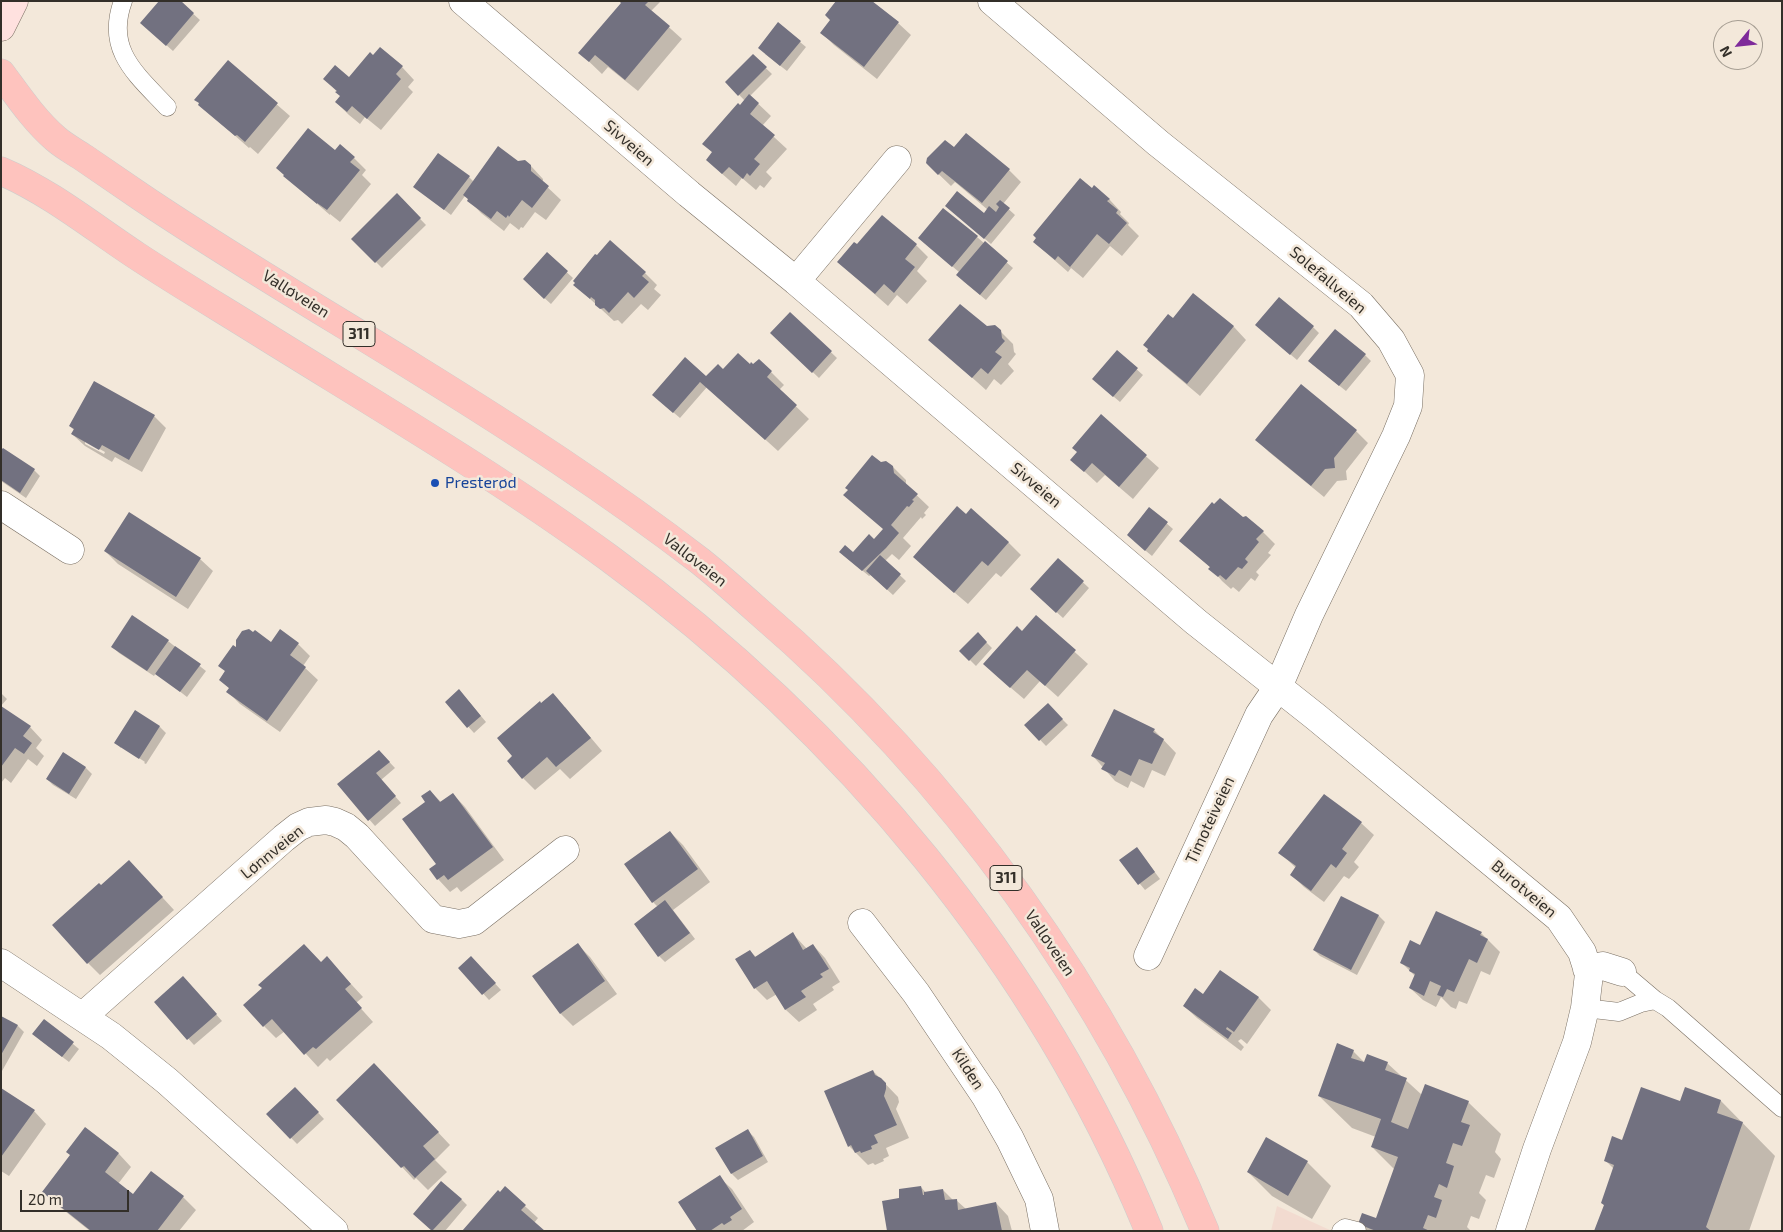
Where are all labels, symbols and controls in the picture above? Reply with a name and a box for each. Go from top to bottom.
north arrow [1713,20,1763,70]
text: N [1715,43,1735,60]
street label: Sivveien [600,116,658,170]
street label: Solefallveien [1286,242,1370,318]
street label: Valløveien [259,266,333,322]
road number: 311 [343,322,375,346]
street label: Sivveien [1007,458,1065,512]
place label: Presterød [445,473,517,493]
marker: Presterød [429,477,441,489]
street label: Valløveien [659,529,731,591]
street label: Timoteiveien [1181,773,1239,867]
street label: Lønnveien [237,821,307,883]
street label: Burotveien [1487,856,1561,922]
road number: 311 [990,866,1022,890]
street label: Valløveien [1021,906,1079,980]
street label: Kilden [948,1045,988,1093]
scale bar [22,1180,131,1212]
text: 20 m [28,1190,62,1208]

